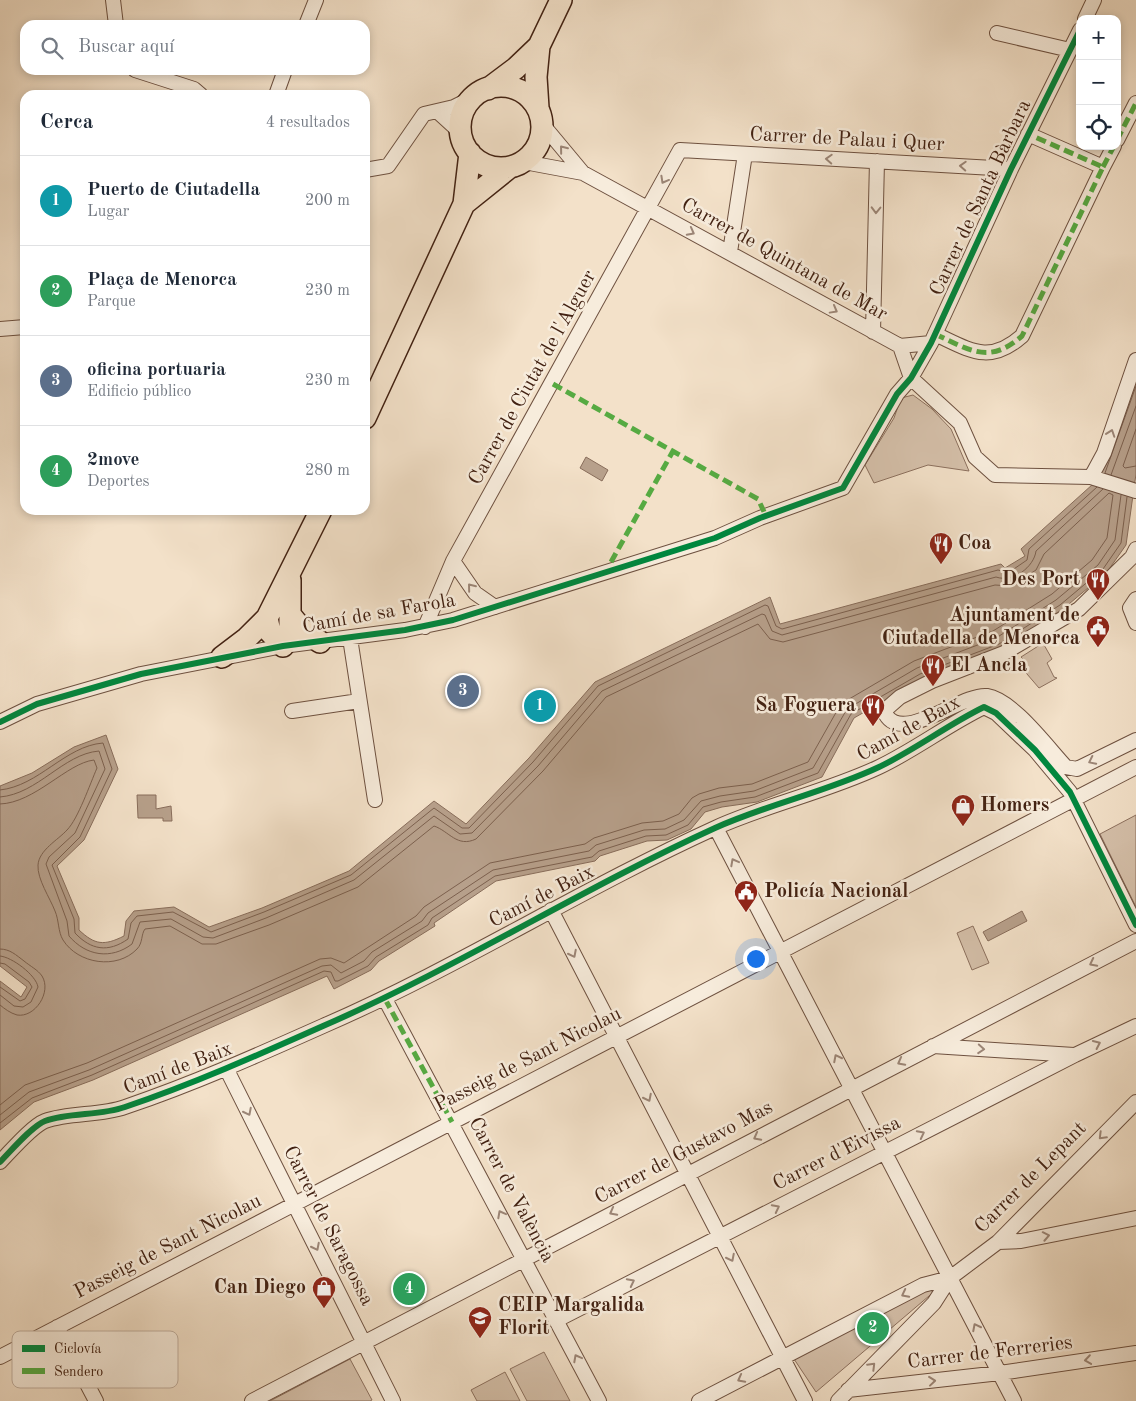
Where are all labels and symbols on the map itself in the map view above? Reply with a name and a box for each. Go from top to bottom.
street label: Carrer de Santa Bàrbara [927,97,1035,299]
street label: Carrer de Palau i Quer [749,125,945,155]
one-way arrow [560,146,568,155]
one-way arrow [824,153,832,164]
one-way arrow [958,161,966,172]
one-way arrow [660,174,670,183]
street label: Carrer de Quintana de Mar [678,195,890,325]
one-way arrow [871,206,881,214]
one-way arrow [686,226,695,236]
street label: Carrer de Ciutat de l'Alguer [466,267,600,489]
one-way arrow [828,304,837,314]
one-way arrow [1106,429,1116,438]
restaurant icon: Coa [928,531,954,565]
place label: Coa [958,534,991,554]
restaurant icon: Des Port [1085,567,1111,601]
place label: Des Port [1002,570,1080,590]
one-way arrow [467,584,476,593]
street label: Camí de sa Farola [301,591,457,637]
place label: Ajuntament de Ciutadella de Menorca [882,606,1080,649]
public building icon: Ajuntament de Ciutadella de Menorca [1085,614,1111,648]
restaurant icon: El Ancla [920,653,946,687]
place label: El Ancla [950,656,1027,676]
pin: 3 [447,672,479,710]
pin: 1 [524,687,556,725]
street label: Camí de Baix [854,692,964,766]
restaurant icon: Sa Foguera [860,693,886,727]
place label: Sa Foguera [755,696,856,716]
one-way arrow [1088,755,1097,766]
shop icon: Homers [950,793,976,827]
place label: Homers [980,796,1049,816]
one-way arrow [730,858,740,867]
street label: Camí de Baix [486,862,598,932]
public building icon: Policía Nacional [733,879,759,913]
place label: Policía Nacional [764,882,908,902]
your location [743,946,769,972]
one-way arrow [567,948,577,957]
one-way arrow [1089,957,1098,967]
street label: Passeig de Sant Nicolau [431,1004,625,1116]
street label: Camí de Baix [121,1039,235,1099]
one-way arrow [1092,1040,1101,1051]
one-way arrow [977,1043,985,1054]
one-way arrow [833,1054,843,1063]
one-way arrow [898,1056,907,1066]
one-way arrow [642,1093,652,1102]
street label: Carrer de Gustavo Mas [592,1098,776,1208]
one-way arrow [242,1107,252,1116]
street label: Carrer d'Eivissa [770,1113,904,1195]
street label: Carrer de València [464,1114,558,1266]
street label: Carrer de Lepant [971,1118,1091,1238]
one-way arrow [916,1130,925,1140]
one-way arrow [754,1131,763,1141]
one-way arrow [1099,1131,1108,1140]
street label: Carrer de Saragossa [279,1143,377,1309]
street label: Passeig de Sant Nicolau [71,1191,265,1303]
one-way arrow [771,1204,780,1214]
one-way arrow [610,1206,619,1216]
one-way arrow [497,1210,507,1219]
one-way arrow [1041,1231,1050,1242]
one-way arrow [310,1242,320,1251]
one-way arrow [725,1252,735,1261]
pin: 4 [393,1270,425,1308]
shop icon: Can Diego [311,1275,337,1309]
place label: Can Diego [214,1278,306,1298]
one-way arrow [626,1278,635,1288]
one-way arrow [901,1288,910,1298]
place label: CEIP Margalida Florit [498,1296,644,1339]
school or university icon: CEIP Margalida Florit [467,1305,493,1339]
pin: 2 [857,1309,889,1347]
one-way arrow [972,1323,982,1332]
legend [12,1331,178,1388]
street label: Carrer de Ferreries [906,1333,1074,1373]
text: Ciclovía [54,1342,102,1356]
one-way arrow [573,1354,583,1363]
one-way arrow [1083,1355,1092,1365]
one-way arrow [866,1363,875,1372]
text: Sendero [54,1365,103,1379]
one-way arrow [737,1373,746,1383]
one-way arrow [928,1376,936,1387]

